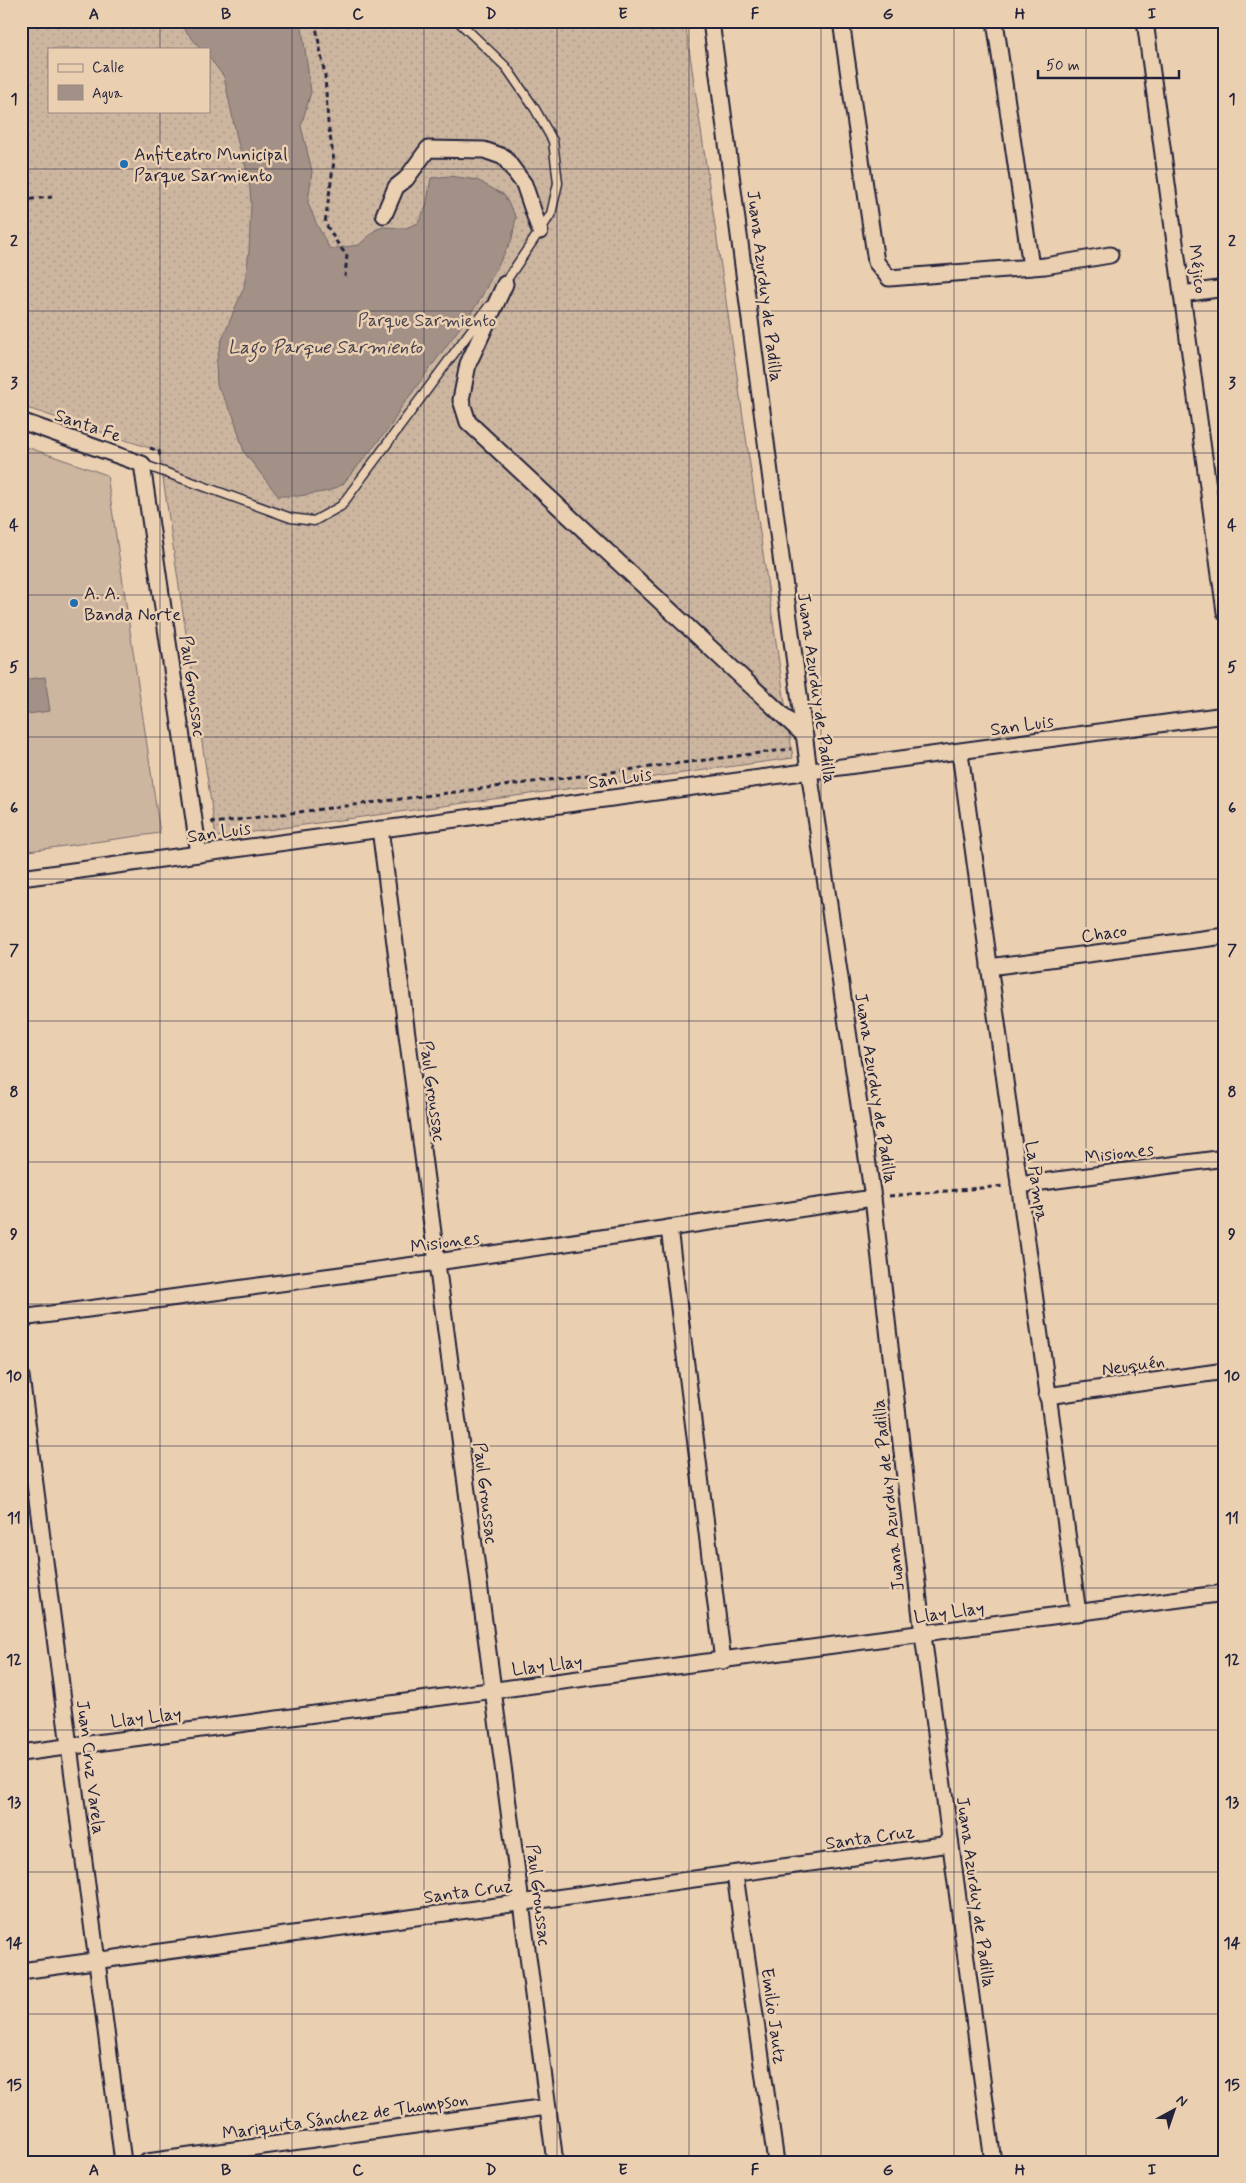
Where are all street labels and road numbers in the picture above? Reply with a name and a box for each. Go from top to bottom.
street label: Juana Azurduy de Padilla [740,189,788,383]
street label: Méjico [1182,243,1212,295]
street label: Santa Fe [51,403,124,449]
street label: Juana Azurduy de Padilla [791,591,841,785]
street label: Paul Groussac [173,634,211,738]
street label: San Luis [989,710,1055,742]
street label: San Luis [587,763,653,795]
street label: San Luis [186,817,252,849]
street label: Chaco [1080,919,1129,949]
street label: Juana Azurduy de Padilla [848,991,902,1185]
street label: Paul Groussac [413,1039,451,1143]
street label: Misiones [1083,1138,1155,1170]
street label: La Pampa [1018,1139,1054,1223]
street label: Misiones [409,1226,482,1260]
street label: Neuquén [1100,1350,1166,1382]
street label: Juana Azurduy de Padilla [867,1398,911,1592]
street label: Paul Groussac [467,1441,503,1545]
street label: Llay Llay [912,1596,986,1630]
street label: Llay Llay [510,1650,584,1682]
street label: Juan Cruz Varela [70,1699,110,1836]
street label: Llay Llay [109,1702,183,1734]
street label: Juana Azurduy de Padilla [950,1795,1000,1989]
street label: Santa Cruz [824,1820,916,1856]
street label: Paul Groussac [520,1843,556,1947]
street label: Santa Cruz [422,1874,514,1910]
street label: Emilio Jautz [754,1966,792,2066]
street label: Mariquita Sánchez de Thompson [221,2088,470,2146]

